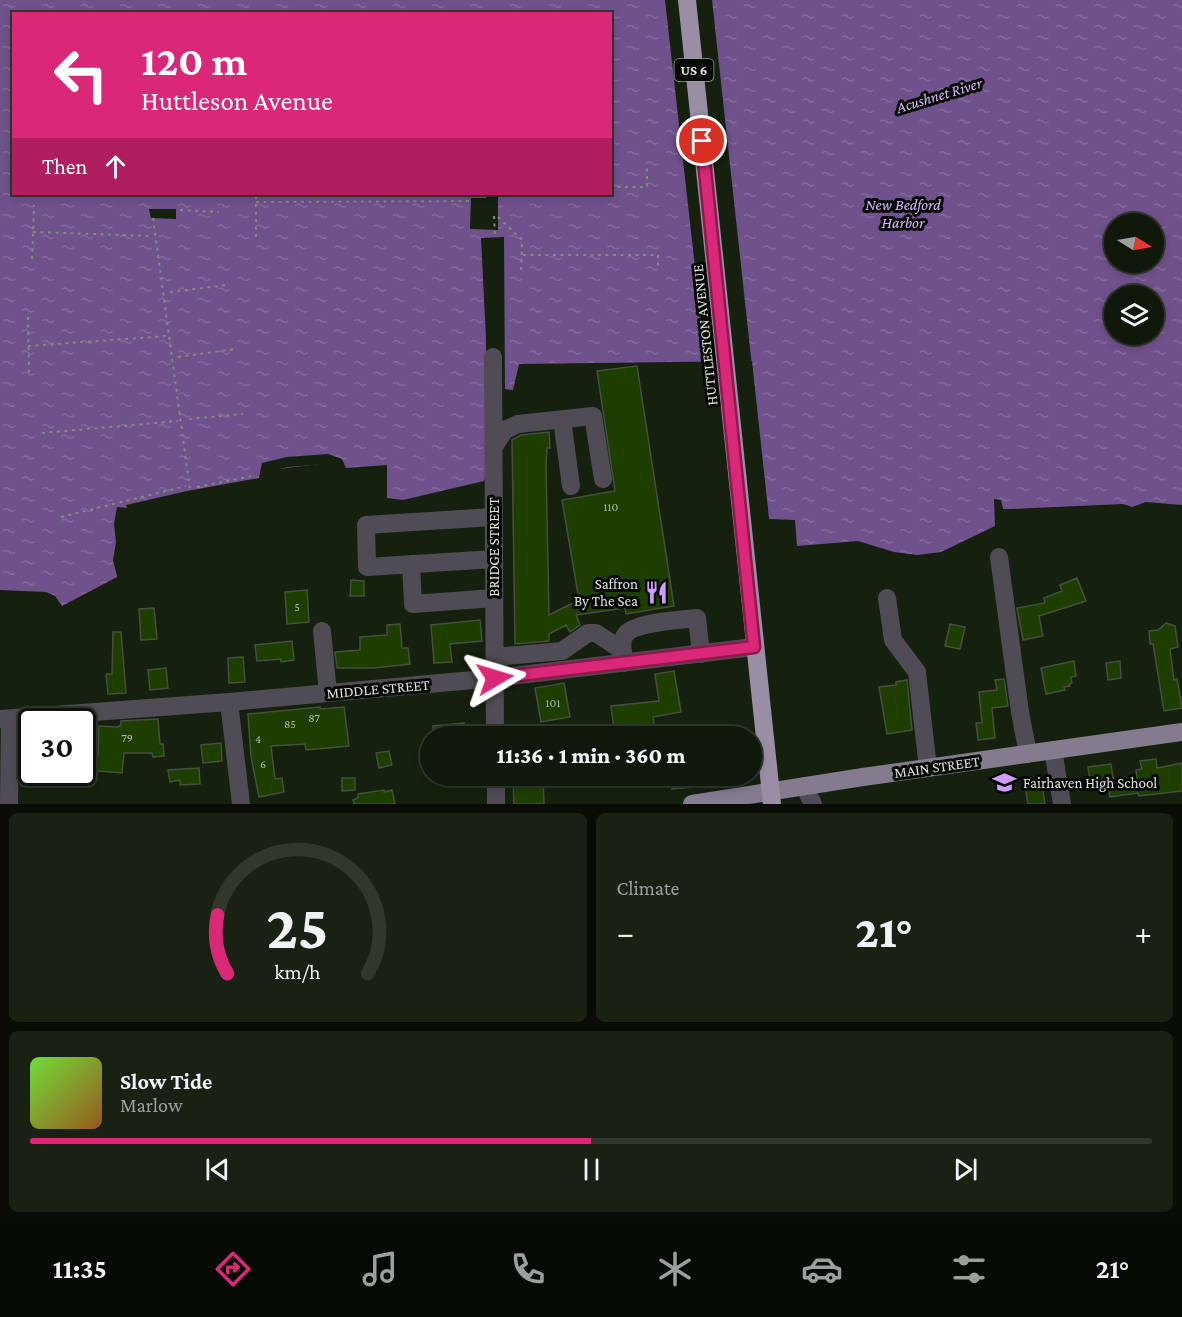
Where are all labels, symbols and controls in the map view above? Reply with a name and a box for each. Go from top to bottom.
icon: left [42,36,120,114]
text: 120 m [141,37,247,84]
road number: US 6 [674,59,714,81]
water label: Acushnet River [893,74,984,116]
text: Huttleson Avenue [141,86,333,116]
pin [676,115,727,166]
icon: arrive [685,124,718,157]
icon: ahead [99,150,132,183]
text: Then [42,154,87,179]
water label: New Bedford Harbor [865,196,941,231]
north arrow [1104,213,1164,273]
map controls [1104,213,1164,345]
street label: HUTTLESTON AVENUE [690,264,720,406]
button: layers [1104,285,1164,345]
street label: BRIDGE STREET [486,497,502,597]
house number: 110 [604,500,619,514]
place label: Saffron By The Sea [574,576,638,610]
restaurant icon: Saffron By The Sea [643,580,669,606]
house number: 5 [294,600,300,614]
position arrow [463,646,527,710]
street label: MIDDLE STREET [326,677,430,701]
house number: 101 [546,696,560,710]
speed limit sign: 30 [18,708,96,786]
house number: 87 [308,711,320,725]
house number: 85 [284,717,296,731]
house number: 79 [121,731,133,745]
house number: 4 [255,732,261,746]
text: 11:36 · 1 min · 360 m [496,743,686,768]
street label: MAIN STREET [893,753,981,781]
house number: 6 [260,757,266,771]
school or university icon: Fairhaven High School [992,770,1018,796]
place label: Fairhaven High School [1023,775,1157,792]
text: Climate [617,877,679,899]
text: 25 [267,892,329,961]
text: 21° [855,907,913,957]
text: − [617,914,634,951]
text: + [1135,914,1152,951]
text: km/h [275,961,321,985]
text: Slow Tide [120,1069,212,1094]
text: Marlow [120,1094,183,1116]
icon: previous [201,1153,234,1186]
icon: pause [575,1153,608,1186]
icon: next [949,1153,982,1186]
icon: directions [212,1248,254,1290]
icon: music [359,1248,401,1290]
icon: phone [507,1248,549,1290]
icon: climate [654,1248,696,1290]
icon: car [801,1248,843,1290]
icon: filters [948,1248,990,1290]
text: 11:35 [53,1254,107,1284]
text: 21° [1096,1254,1129,1284]

